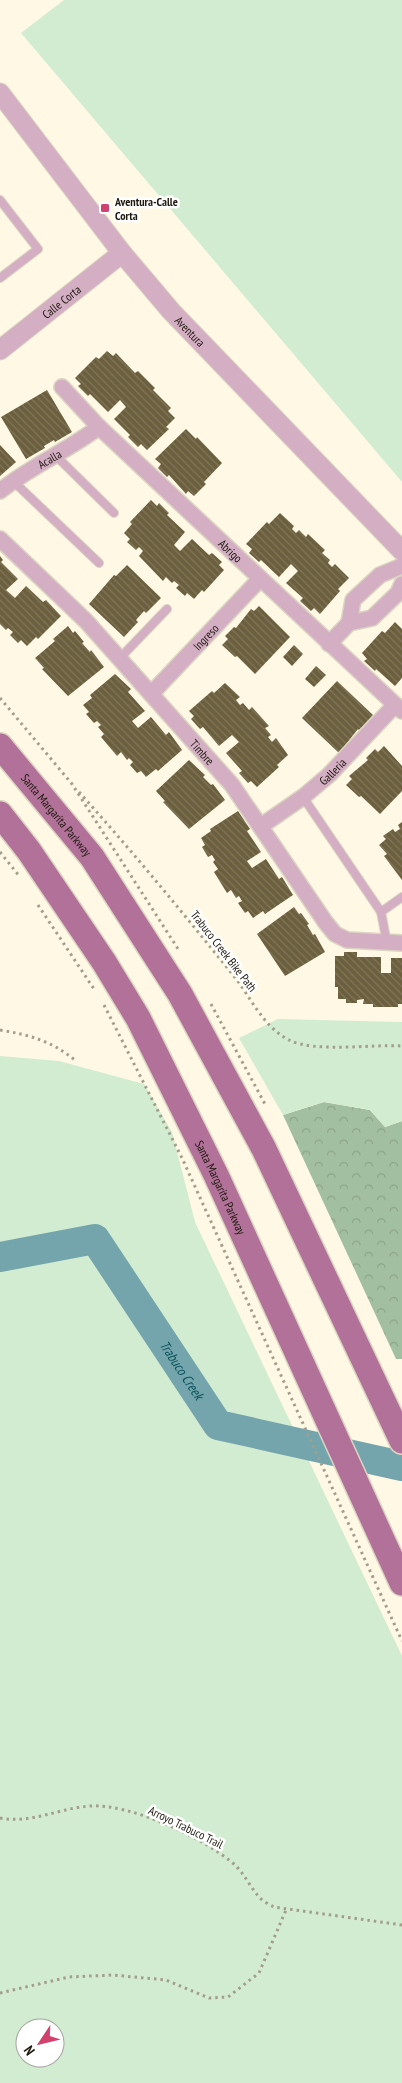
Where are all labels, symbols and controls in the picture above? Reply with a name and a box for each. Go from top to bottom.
place label: Aventura-Calle Corta [114,194,178,223]
marker: Aventura-Calle Corta [99,202,111,214]
street label: Calle Corta [39,281,84,321]
street label: Aventura [172,313,209,350]
street label: Acalla [35,446,64,471]
street label: Abrigo [216,536,246,565]
street label: Ingreso [189,620,221,653]
street label: Timbre [187,736,218,768]
street label: Galleria [316,755,349,788]
street label: Santa Margarita Parkway [18,770,96,859]
street label: Trabuco Creek Bike Path [188,907,260,995]
street label: Santa Margarita Parkway [192,1138,250,1237]
water label: Trabuco Creek [156,1337,209,1405]
street label: Arroyo Trabuco Trail [146,1802,226,1852]
north arrow [15,2018,65,2068]
text: N [20,2042,39,2059]

